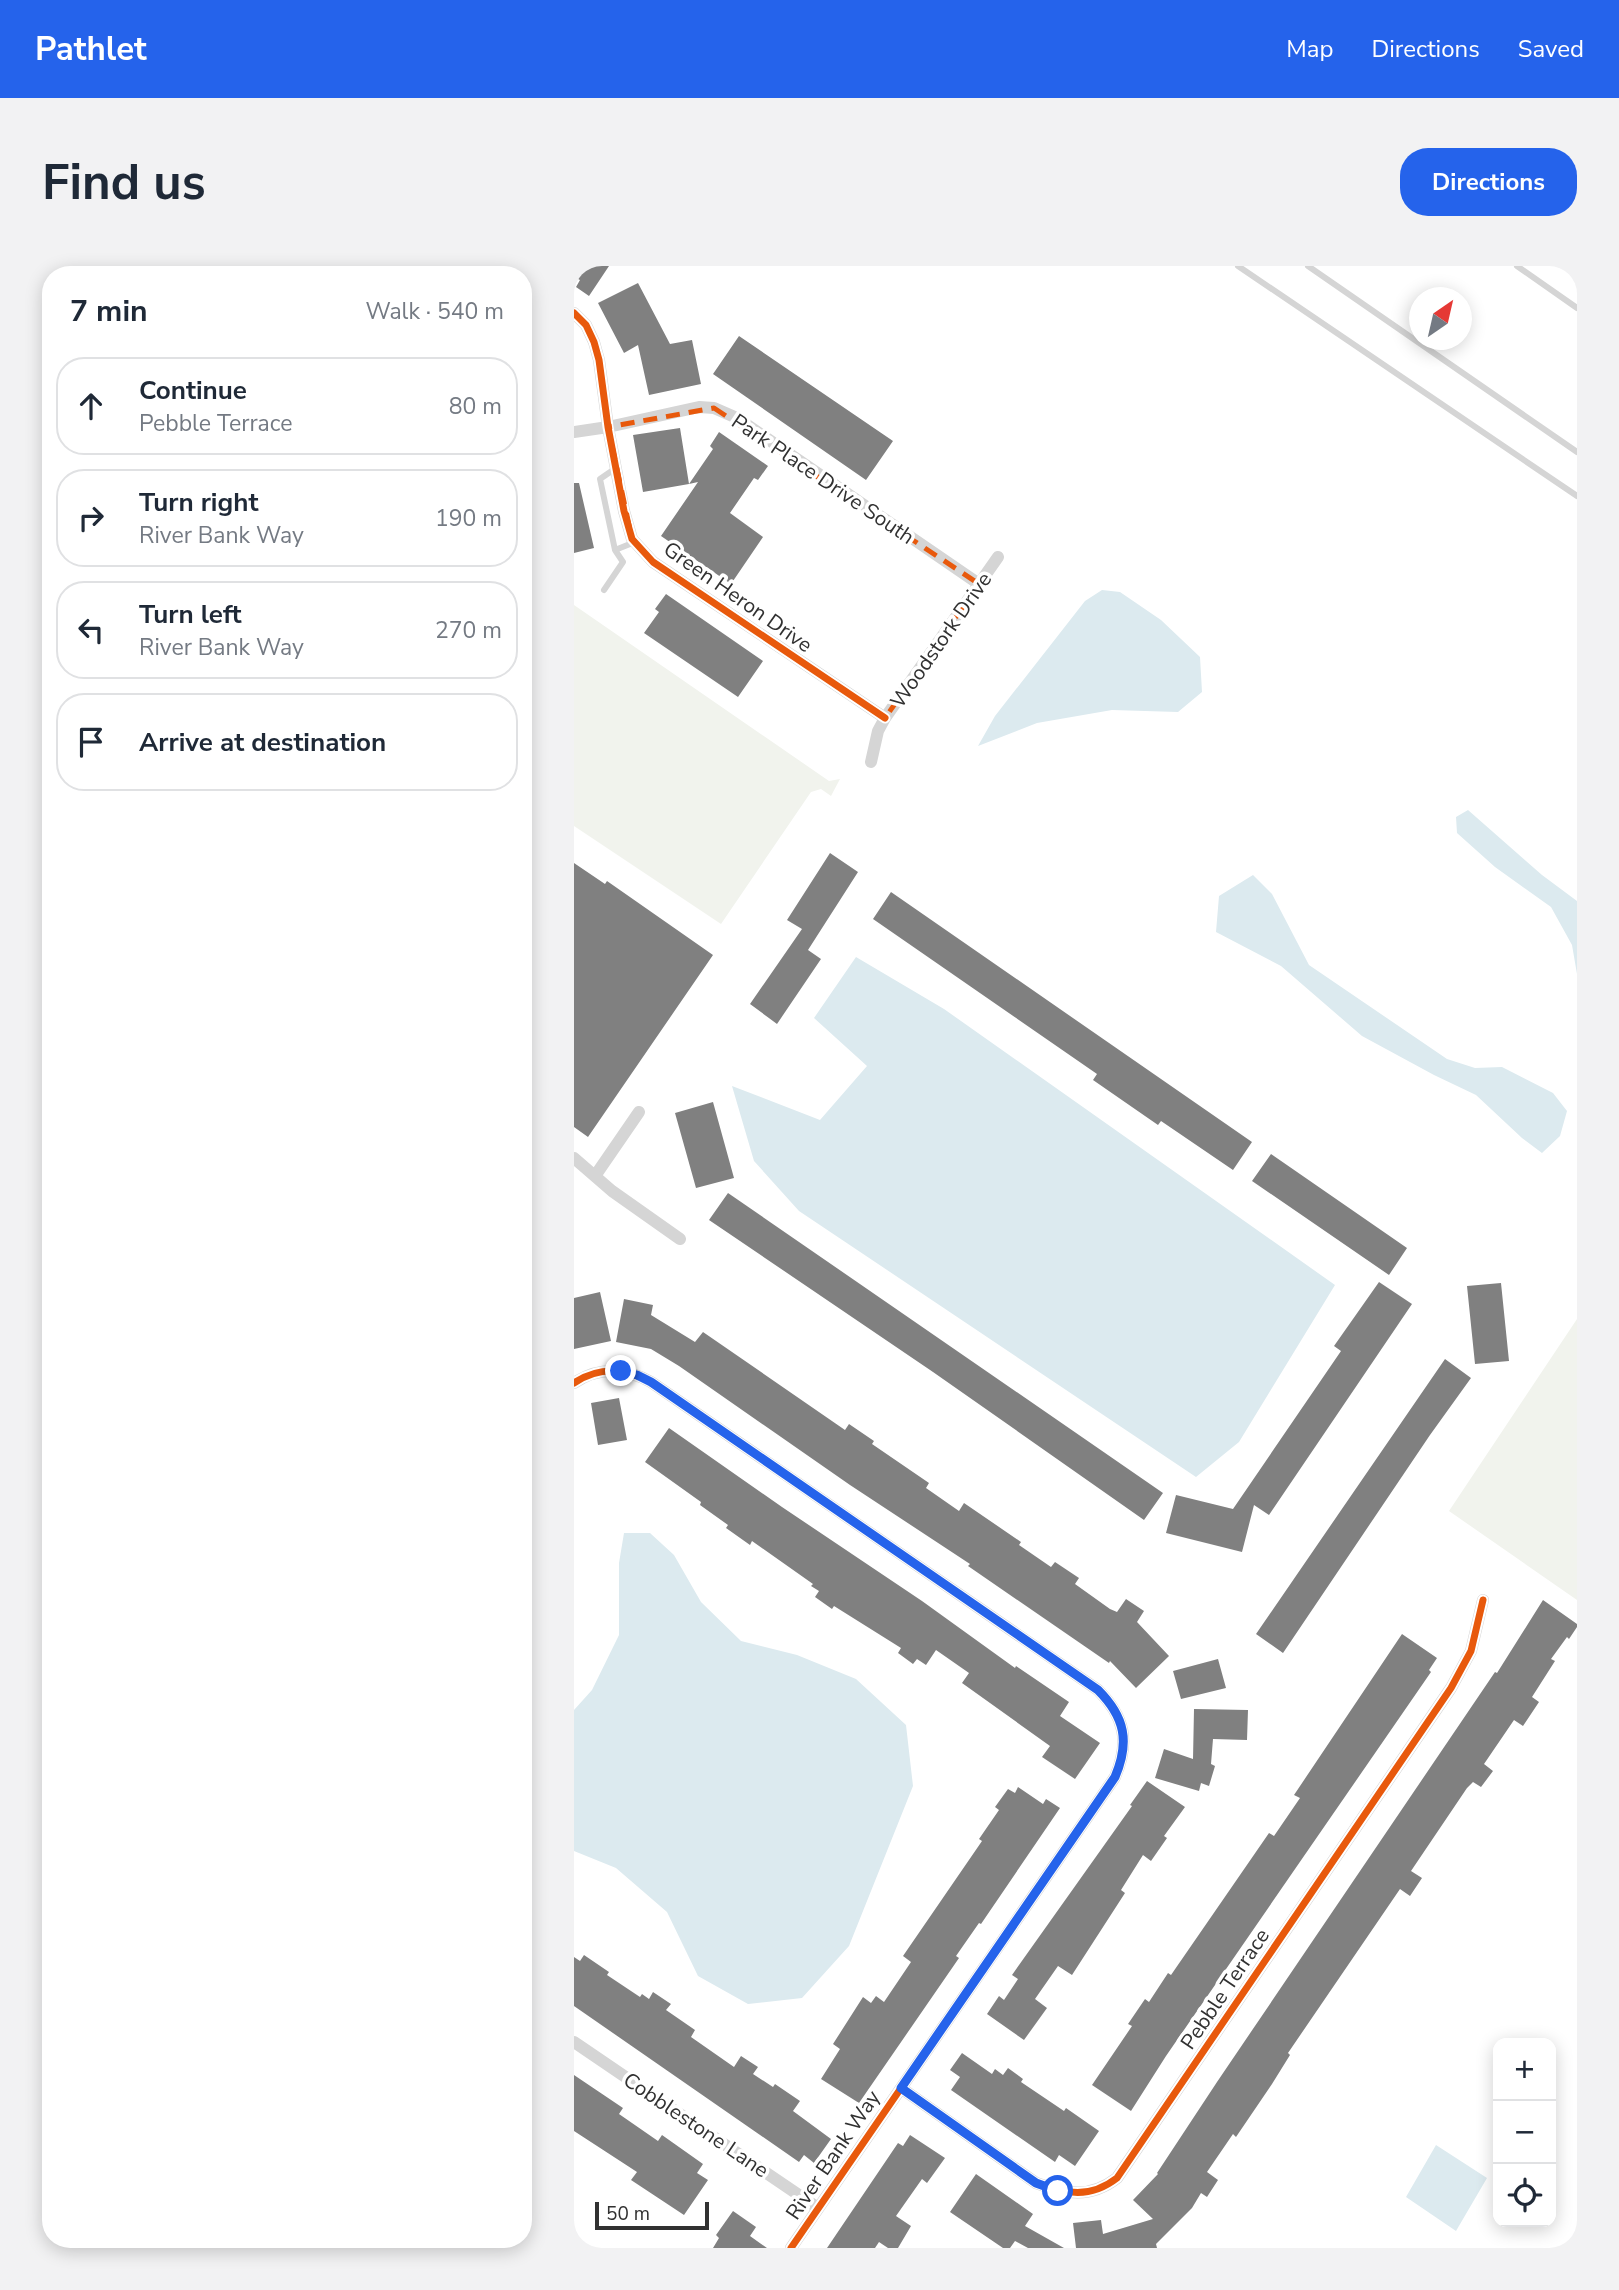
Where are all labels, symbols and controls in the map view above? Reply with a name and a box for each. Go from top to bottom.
text: Pathlet [35,27,147,72]
text: Map [1286,33,1333,65]
text: Directions [1371,33,1480,65]
text: Saved [1518,33,1584,65]
button: Directions [1400,148,1577,216]
text: Find us [42,149,206,216]
north arrow [1409,287,1472,350]
text: 7 min [70,291,148,332]
text: Walk · 540 m [365,296,504,327]
text: Continue [139,373,247,408]
icon: ahead [72,387,110,425]
text: 80 m [449,391,502,422]
street label: Park Place Drive South [726,407,920,551]
text: Pebble Terrace [139,408,292,439]
text: Turn right [139,485,258,520]
icon: right [72,499,110,537]
text: 190 m [435,503,502,534]
text: River Bank Way [139,520,304,551]
street label: Green Heron Drive [658,535,818,659]
street label: Woodstork Drive [884,567,998,713]
text: Turn left [139,597,242,632]
icon: left [72,611,110,649]
text: 270 m [435,615,502,646]
text: River Bank Way [139,632,304,663]
icon: arrive [72,723,110,761]
text: Arrive at destination [139,725,386,760]
route end [605,1355,636,1386]
street label: Pebble Terrace [1174,1923,1276,2055]
map controls [1493,2038,1556,2227]
button: + [1493,2038,1556,2101]
street label: Cobblestone Lane [618,2066,774,2184]
street label: River Bank Way [779,2085,887,2225]
button: − [1493,2101,1556,2164]
button: locate [1493,2164,1556,2227]
route start [1042,2175,1073,2206]
scale bar [595,2199,709,2231]
text: 50 m [606,2201,650,2227]

